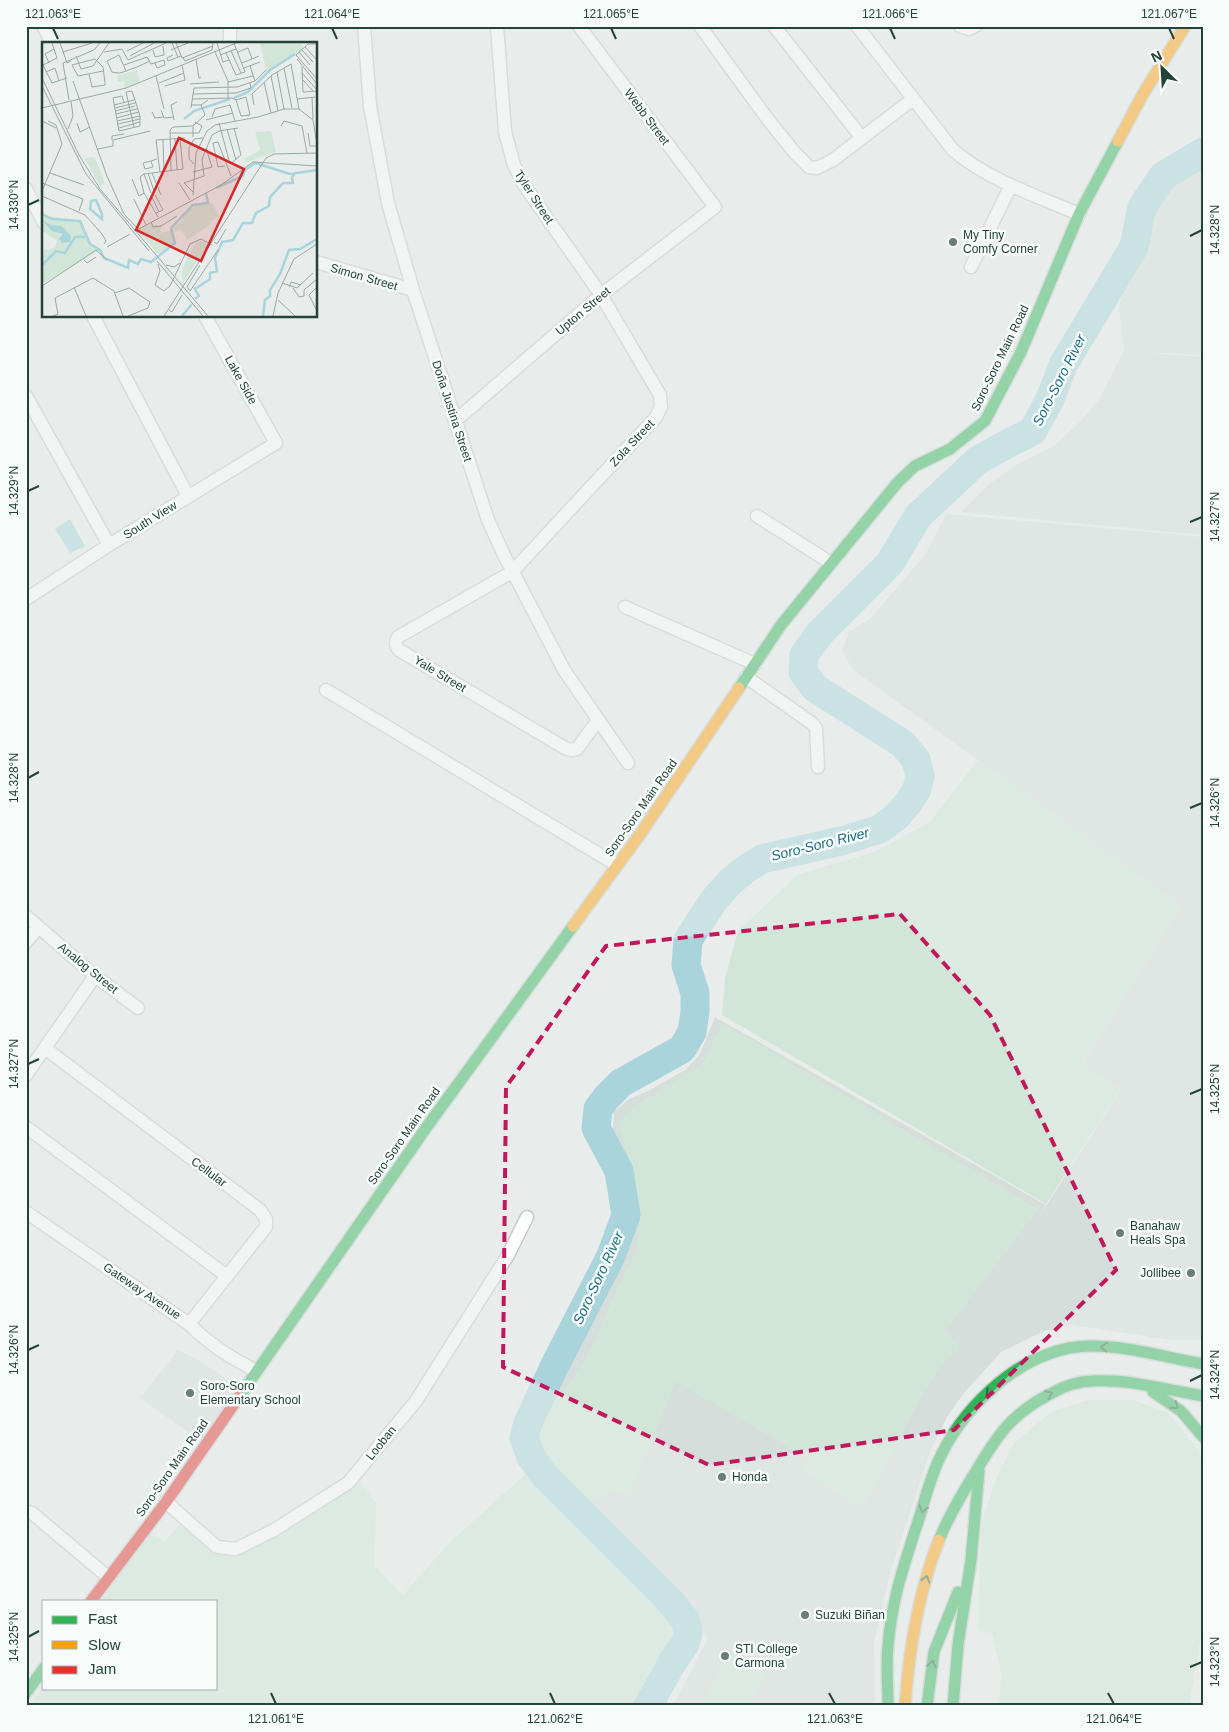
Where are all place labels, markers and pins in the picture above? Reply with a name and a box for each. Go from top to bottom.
place label: My Tiny Comfy Corner [963,228,1038,256]
marker: My Tiny Comfy Corner [947,236,959,248]
place label: Banahaw Heals Spa [1130,1219,1186,1247]
marker: Banahaw Heals Spa [1114,1227,1126,1239]
place label: Jollibee [1140,1266,1181,1280]
marker: Jollibee [1185,1267,1197,1279]
place label: Soro-Soro Elementary School [200,1379,301,1407]
marker: Soro-Soro Elementary School [184,1387,196,1399]
place label: Honda [732,1470,768,1484]
marker: Honda [716,1471,728,1483]
place label: Suzuki Biñan [815,1608,885,1622]
marker: Suzuki Biñan [799,1609,811,1621]
place label: STI College Carmona [735,1642,798,1670]
marker: STI College Carmona [719,1650,731,1662]

